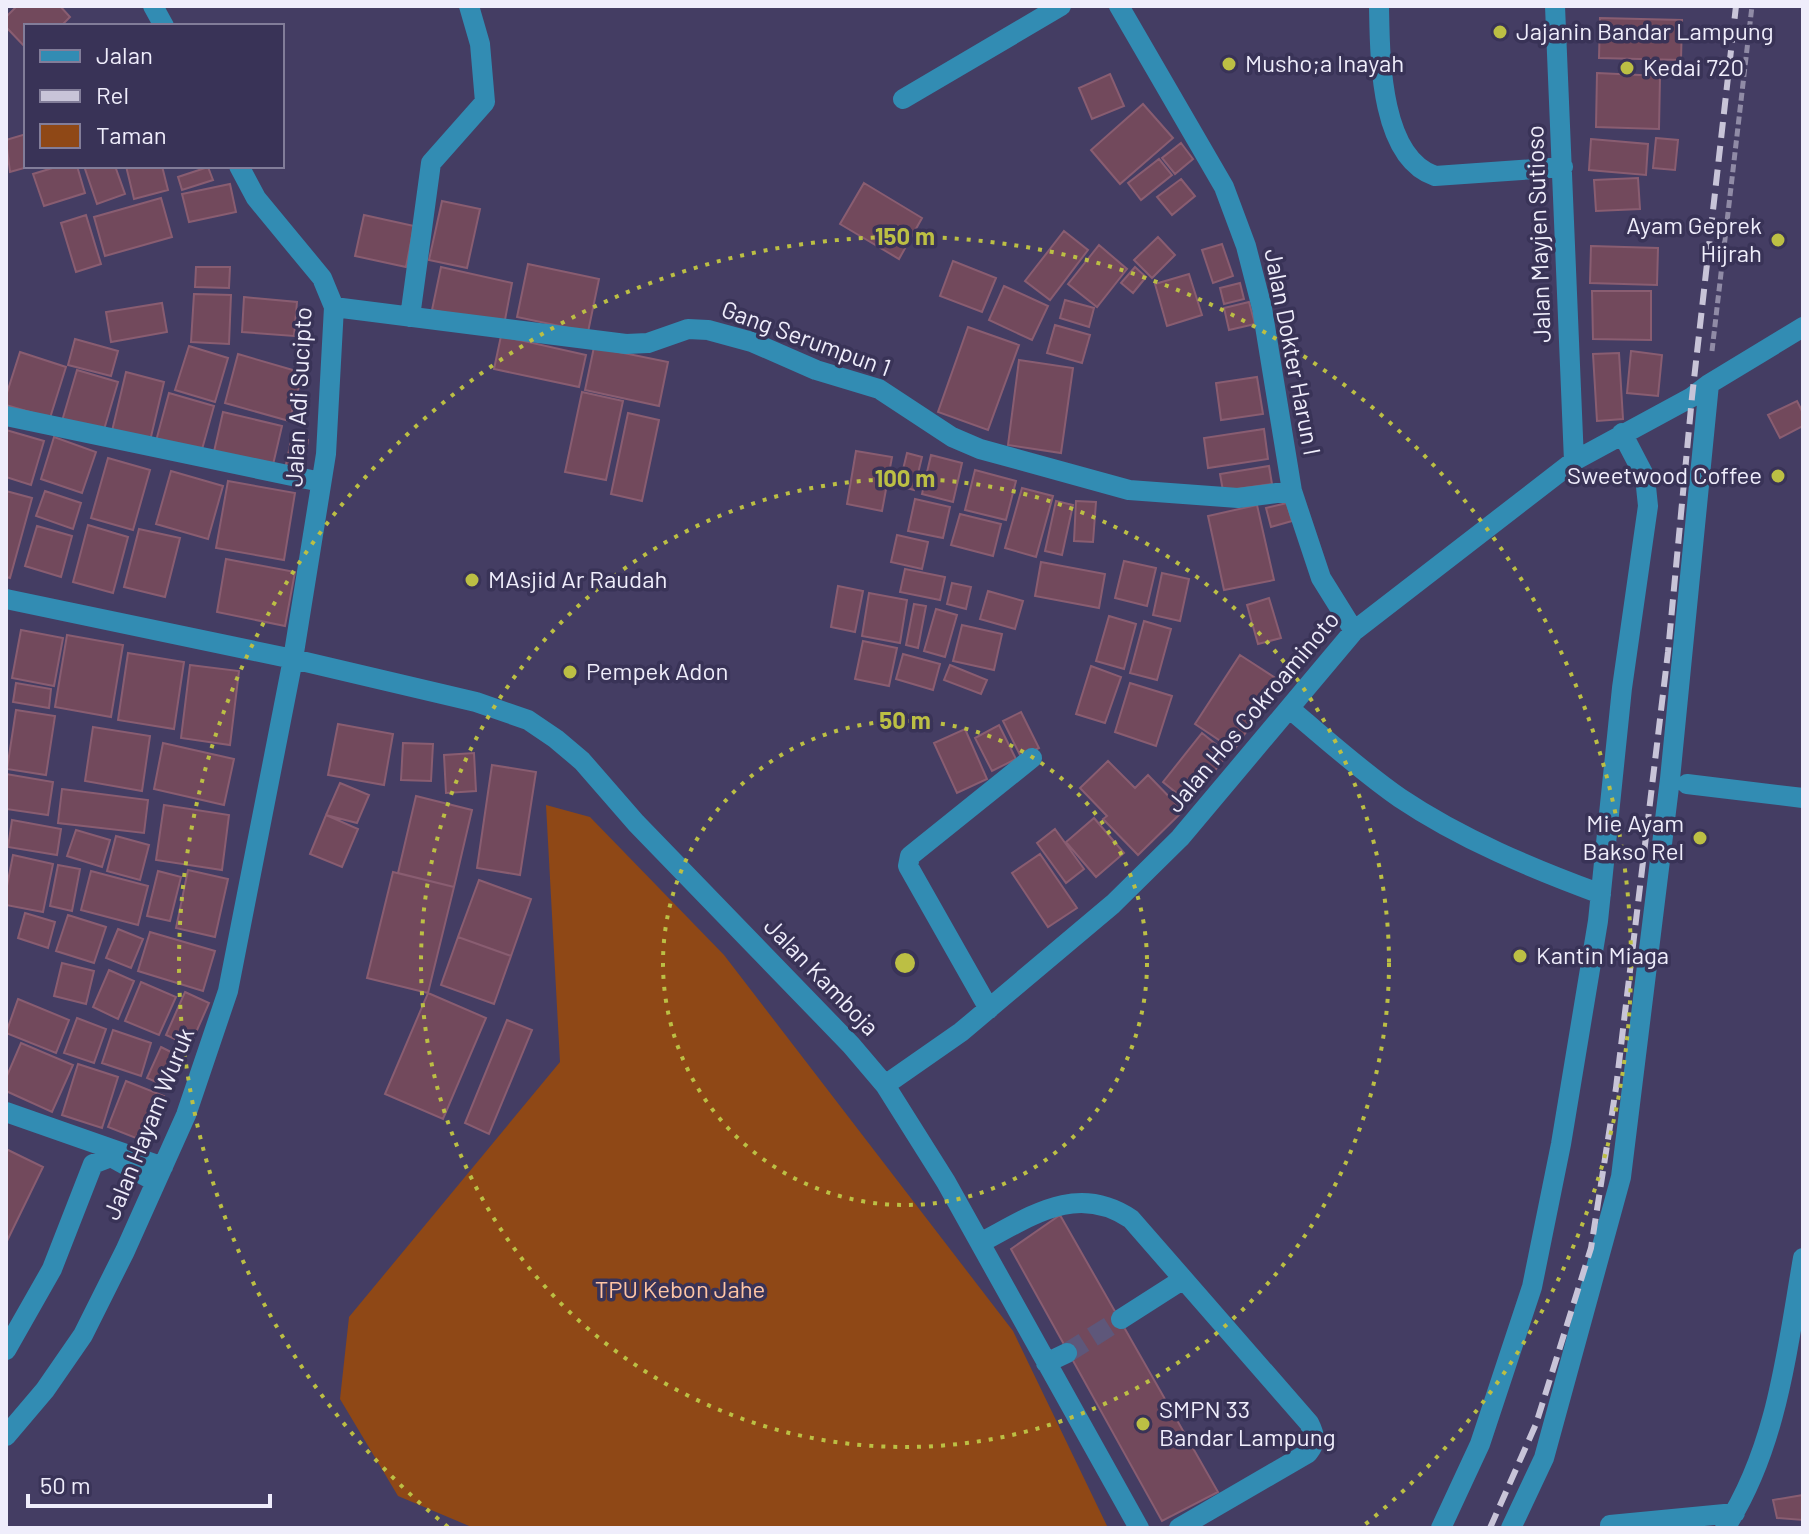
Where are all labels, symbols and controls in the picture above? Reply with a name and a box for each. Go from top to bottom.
place label: Jajanin Bandar Lampung [1516,16,1774,45]
marker: Jajanin Bandar Lampung [1491,23,1509,41]
legend [24,24,284,168]
text: Jalan [96,40,153,69]
place label: Musho;a Inayah [1245,48,1404,77]
place label: Kedai 720 [1643,52,1744,81]
marker: Musho;a Inayah [1220,55,1238,73]
marker: Kedai 720 [1618,59,1636,77]
text: Rel [96,80,129,109]
text: Taman [96,120,167,149]
street label: Jalan Mayjen Sutioso [1519,125,1556,343]
place label: Ayam Geprek Hijrah [1626,210,1762,267]
text: 150 m [875,221,935,250]
marker: Ayam Geprek Hijrah [1769,231,1787,249]
street label: Jalan Dokter Harun I [1259,246,1328,457]
street label: Gang Serumpun 1 [718,294,895,382]
street label: Jalan Adi Sucipto [278,306,317,488]
place label: Sweetwood Coffee [1567,460,1762,489]
text: 100 m [875,463,935,492]
marker: Sweetwood Coffee [1769,467,1787,485]
place label: MAsjid Ar Raudah [488,564,667,593]
marker: MAsjid Ar Raudah [463,571,481,589]
street label: Jalan Hos Cokroaminoto [1159,605,1344,817]
place label: Pempek Adon [586,656,729,685]
marker: Pempek Adon [561,663,579,681]
text: 50 m [879,705,931,734]
place label: Mie Ayam Bakso Rel [1583,808,1684,865]
marker: Mie Ayam Bakso Rel [1691,829,1709,847]
street label: Jalan Kamboja [759,911,885,1041]
place label: Kantin Miaga [1536,940,1669,969]
marker: Kantin Miaga [1511,947,1529,965]
centre of rings [891,949,919,977]
street label: Jalan Hayam Wuruk [96,1023,199,1224]
park label: TPU Kebon Jahe [595,1274,765,1303]
place label: SMPN 33 Bandar Lampung [1159,1394,1335,1451]
marker: SMPN 33 Bandar Lampung [1134,1415,1152,1433]
scale bar [28,1458,270,1508]
text: 50 m [40,1470,91,1499]

